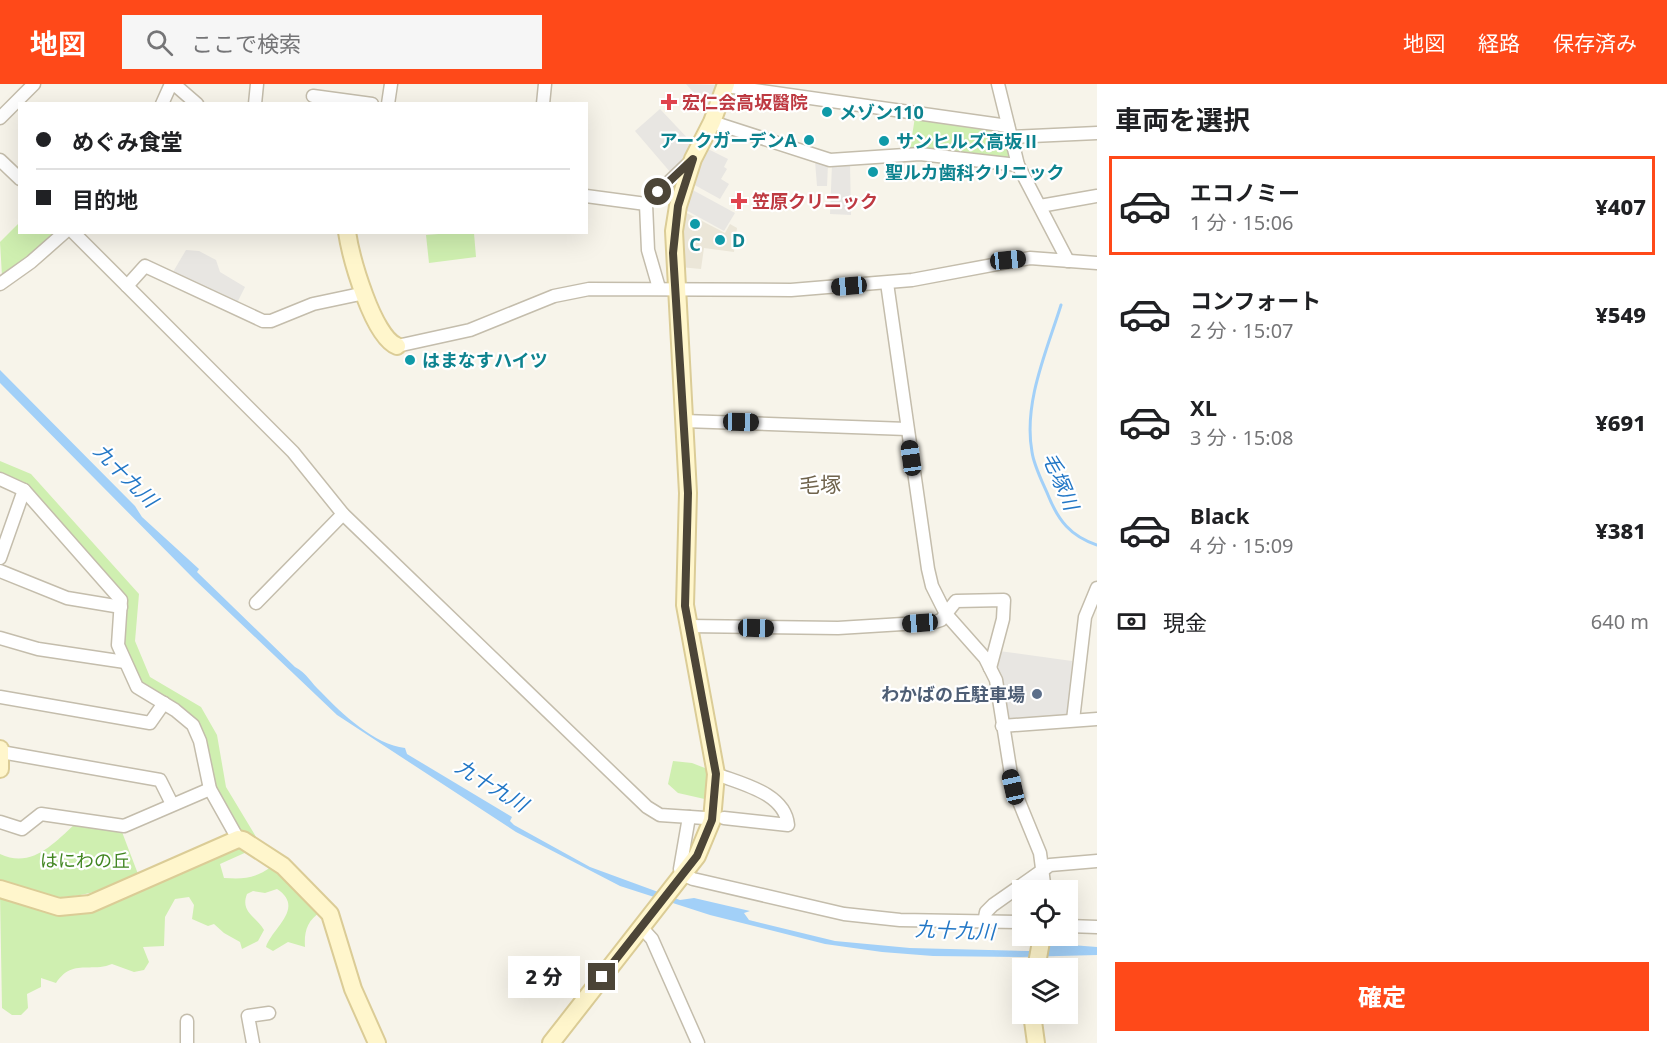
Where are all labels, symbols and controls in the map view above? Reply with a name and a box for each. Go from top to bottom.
search box [122,15,542,69]
text: 地図 [30,24,86,62]
icon: search [143,26,176,59]
text: ここで検索 [191,28,301,58]
text: 地図 [1403,29,1445,57]
text: 経路 [1478,29,1520,57]
text: 保存済み [1553,29,1637,57]
place label: 宏仁会高坂醫院 [682,90,808,114]
marker: 宏仁会高坂醫院 [660,93,678,111]
place label: メゾン110 [839,100,924,124]
text: 車両を選択 [1115,101,1250,138]
marker: メゾン110 [820,105,834,119]
text: めぐみ食堂 [72,126,183,156]
place label: アークガーデンA [660,128,798,152]
place label: サンヒルズ高坂Ⅱ [896,129,1040,153]
marker: アークガーデンA [802,133,816,147]
marker: サンヒルズ高坂Ⅱ [877,134,891,148]
place label: 聖ルカ歯科クリニック [885,160,1064,184]
marker: 聖ルカ歯科クリニック [866,165,880,179]
text: エコノミー [1190,177,1300,207]
route start [644,178,671,205]
icon: car [1118,179,1172,233]
text: 目的地 [72,184,138,214]
place label: 笠原クリニック [752,189,878,213]
text: ¥407 [1595,191,1646,221]
marker: 笠原クリニック [730,192,748,210]
text: 1 分 · 15:06 [1190,209,1294,236]
marker: C [688,217,702,231]
place label: D [732,228,745,252]
place label: C [689,232,701,256]
marker: D [713,233,727,247]
car [989,249,1027,271]
car [830,275,868,297]
text: コンフォート [1190,285,1321,315]
icon: car [1118,287,1172,341]
text: ¥549 [1595,299,1646,329]
text: 2 分 · 15:07 [1190,317,1294,344]
place label: はまなすハイツ [422,348,548,372]
marker: はまなすハイツ [403,353,417,367]
text: XL [1190,392,1217,422]
icon: car [1118,395,1172,449]
text: ¥691 [1595,407,1646,437]
car [723,413,759,431]
text: 3 分 · 15:08 [1190,424,1294,451]
water label: 九十九川 [88,437,165,514]
car [900,439,922,477]
water label: 毛塚川 [1037,448,1086,516]
district label: 毛塚 [799,470,841,498]
text: Black [1190,500,1249,530]
icon: car [1118,503,1172,557]
text: ¥381 [1595,515,1646,545]
text: 4 分 · 15:09 [1190,532,1294,559]
icon: cash [1115,605,1148,638]
text: 現金 [1163,607,1207,637]
text: 640 m [1591,608,1649,635]
car [901,613,939,633]
car [738,619,774,637]
place label: わかばの丘駐車場 [881,682,1025,706]
marker: わかばの丘駐車場 [1030,687,1044,701]
water label: 九十九川 [451,752,535,819]
car [1000,767,1026,807]
park label: はにわの丘 [40,848,130,872]
map controls [1012,880,1078,1024]
button: locate [1012,880,1078,946]
water label: 九十九川 [915,915,997,945]
callout: 2 分 [509,956,581,998]
button: layers [1012,958,1078,1024]
button: 確定 [1115,962,1649,1031]
text: 2 分 [526,963,562,990]
route end [588,963,615,990]

